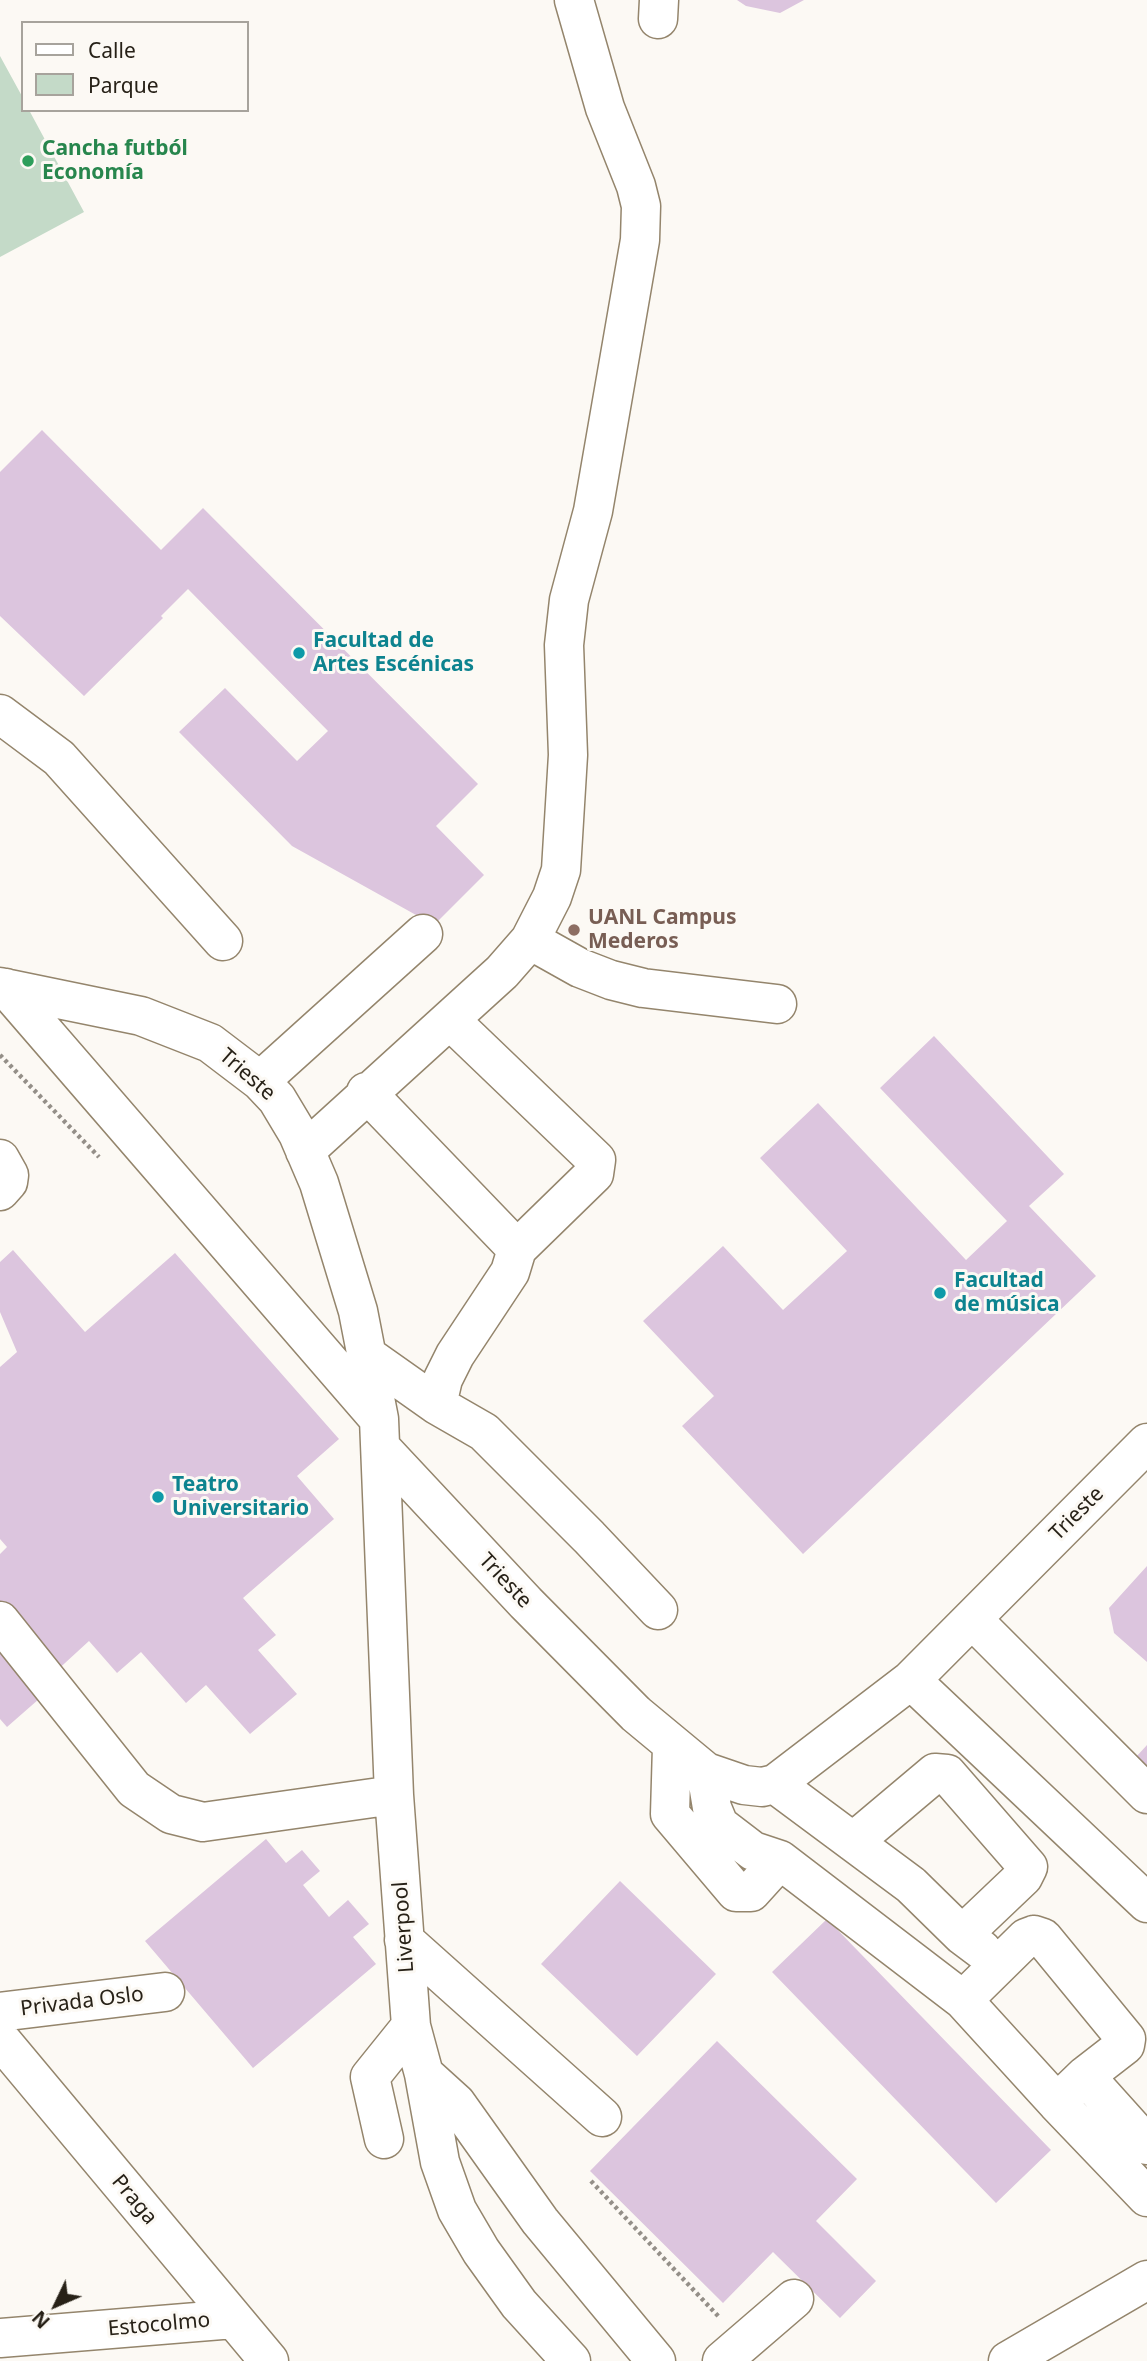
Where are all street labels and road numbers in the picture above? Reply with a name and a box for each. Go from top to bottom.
street label: Trieste [214,1044,280,1106]
street label: Trieste [1045,1482,1109,1546]
street label: Trieste [473,1548,537,1614]
street label: Liverpool [388,1881,420,1973]
street label: Privada Oslo [19,1982,145,2022]
street label: Praga [106,2170,162,2230]
street label: Estocolmo [107,2308,211,2342]

